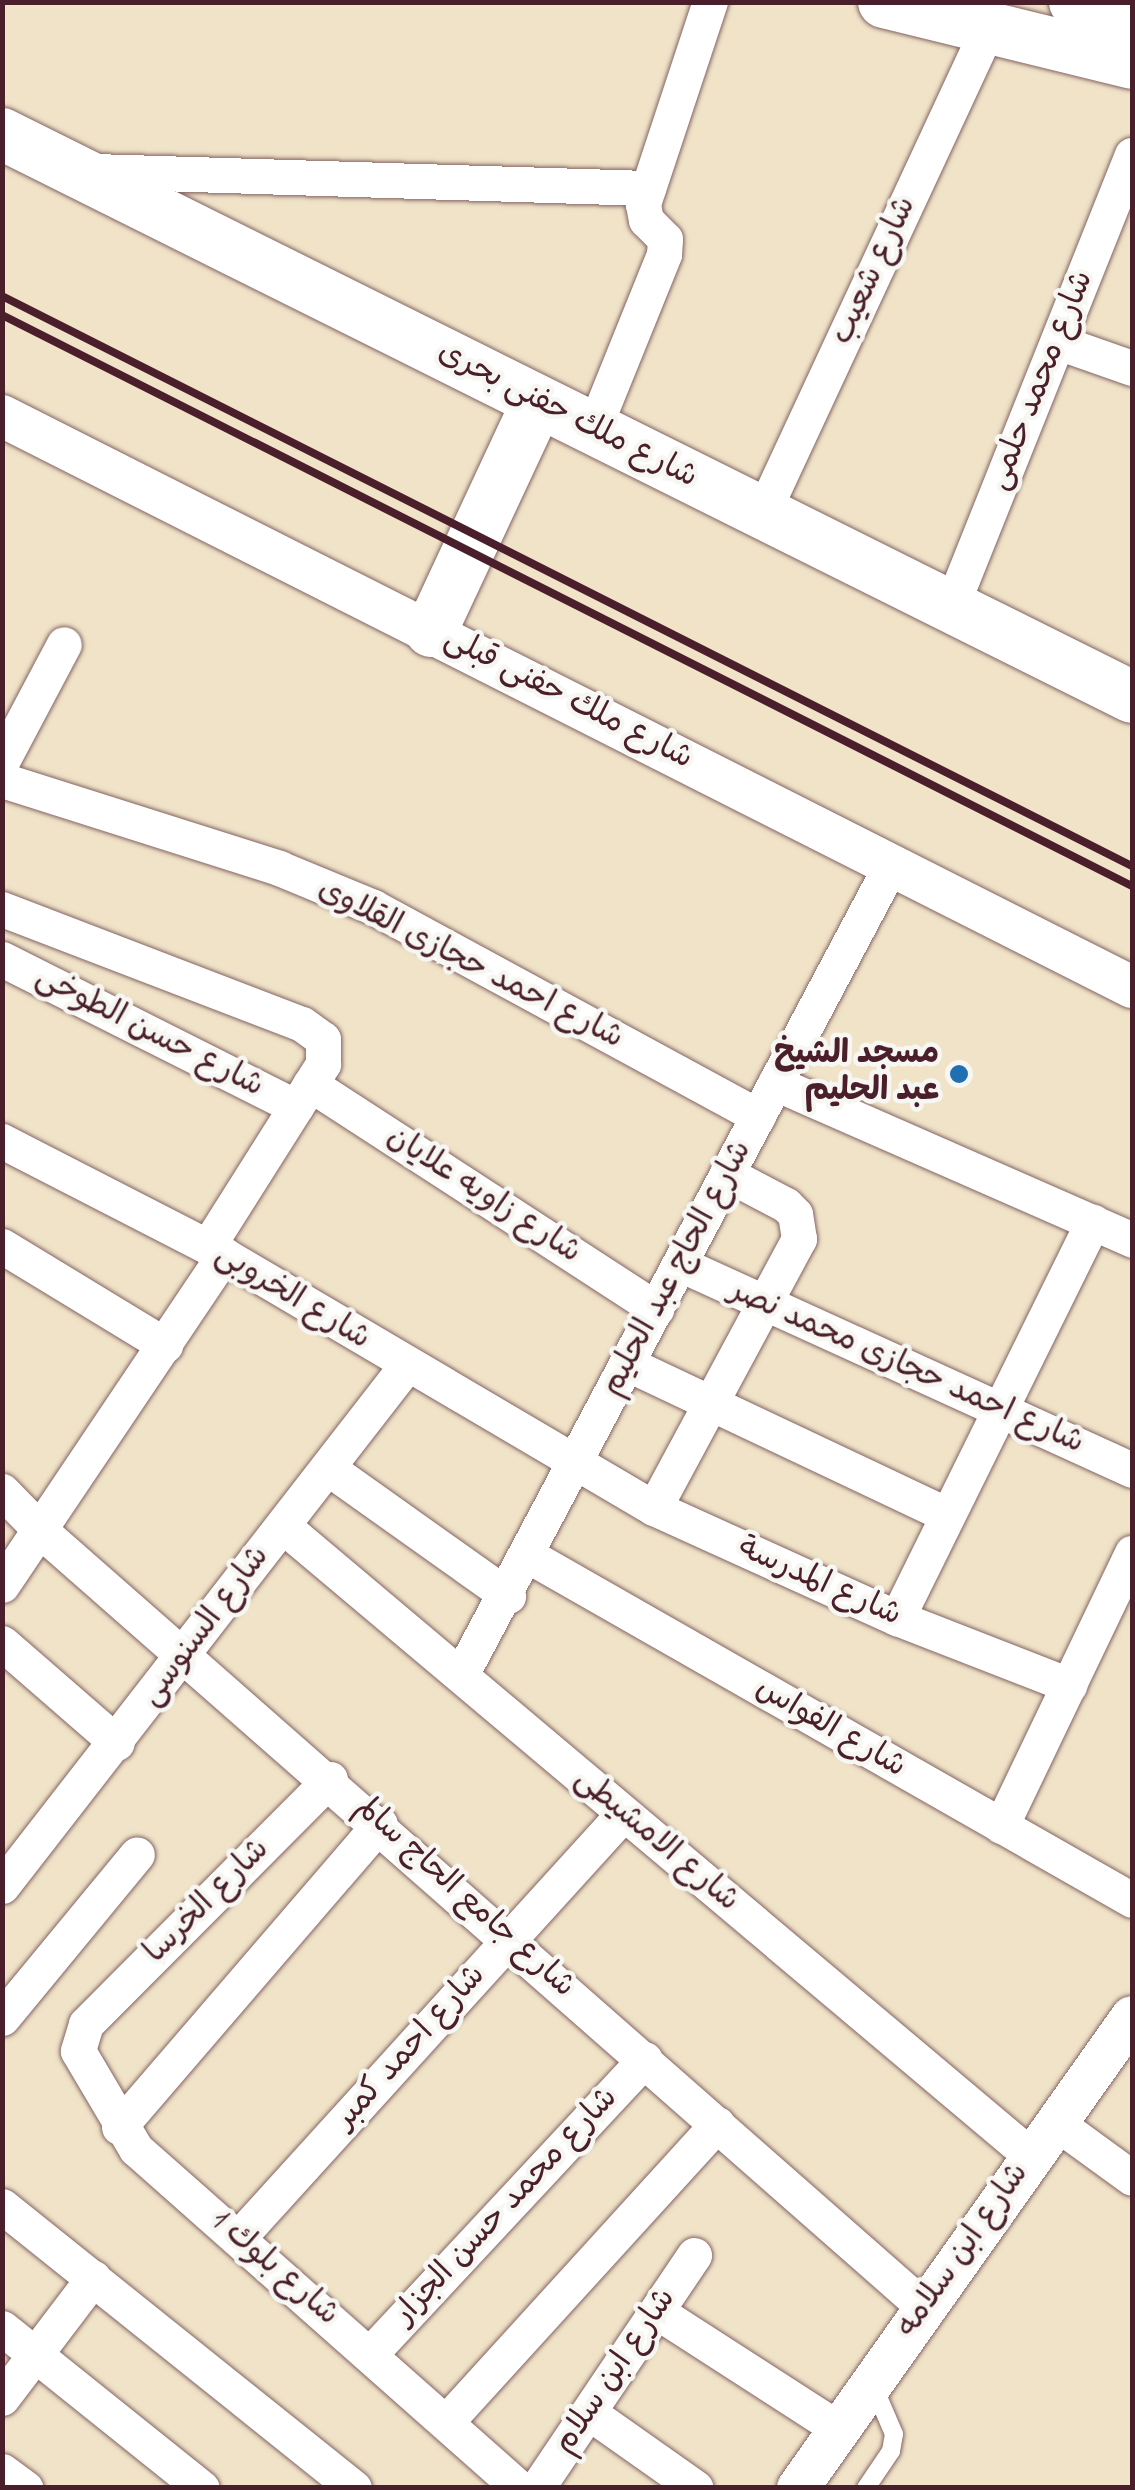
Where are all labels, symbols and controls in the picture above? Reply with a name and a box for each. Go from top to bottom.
street label: شارع شعيب [824,191,926,351]
street label: شارع محمد حلمى [981,266,1103,496]
street label: شارع ملك حفنى بحرى [431,334,703,498]
street label: شارع ملك حفنى قبلى [437,621,699,779]
street label: شارع احمد حجازى القلاوى [311,871,629,1059]
street label: شارع حسن الطوخى [29,959,269,1107]
place label: مسجد الشيخ عبد الحليم [774,1037,939,1112]
marker: مسجد الشيخ عبد الحليم [948,1063,970,1085]
street label: شارع زاويه علايان [379,1119,587,1273]
street label: شارع الحاج عبد الحليم [594,1135,762,1403]
street label: شارع الخروبى [208,1237,376,1359]
street label: شارع احمد حجازى محمد نصر [723,1272,1089,1464]
street label: شارع المدرسة [731,1530,907,1636]
street label: شارع السنوسى [133,1539,279,1715]
street label: شارع الفواس [748,1671,912,1787]
street label: شارع الامشيطى [566,1761,746,1921]
street label: شارع جامع الحاج سالم [346,1789,582,2007]
street label: شارع الخرسا [138,1832,278,1972]
street label: شارع احمد كمبر [327,1958,495,2138]
street label: شارع محمد حسن الجزار [387,2080,627,2334]
street label: شارع ابن سلامه [890,2156,1038,2346]
street label: شارع بلوك 1 [202,2203,346,2335]
street label: شارع ابن سلام [547,2282,685,2462]

